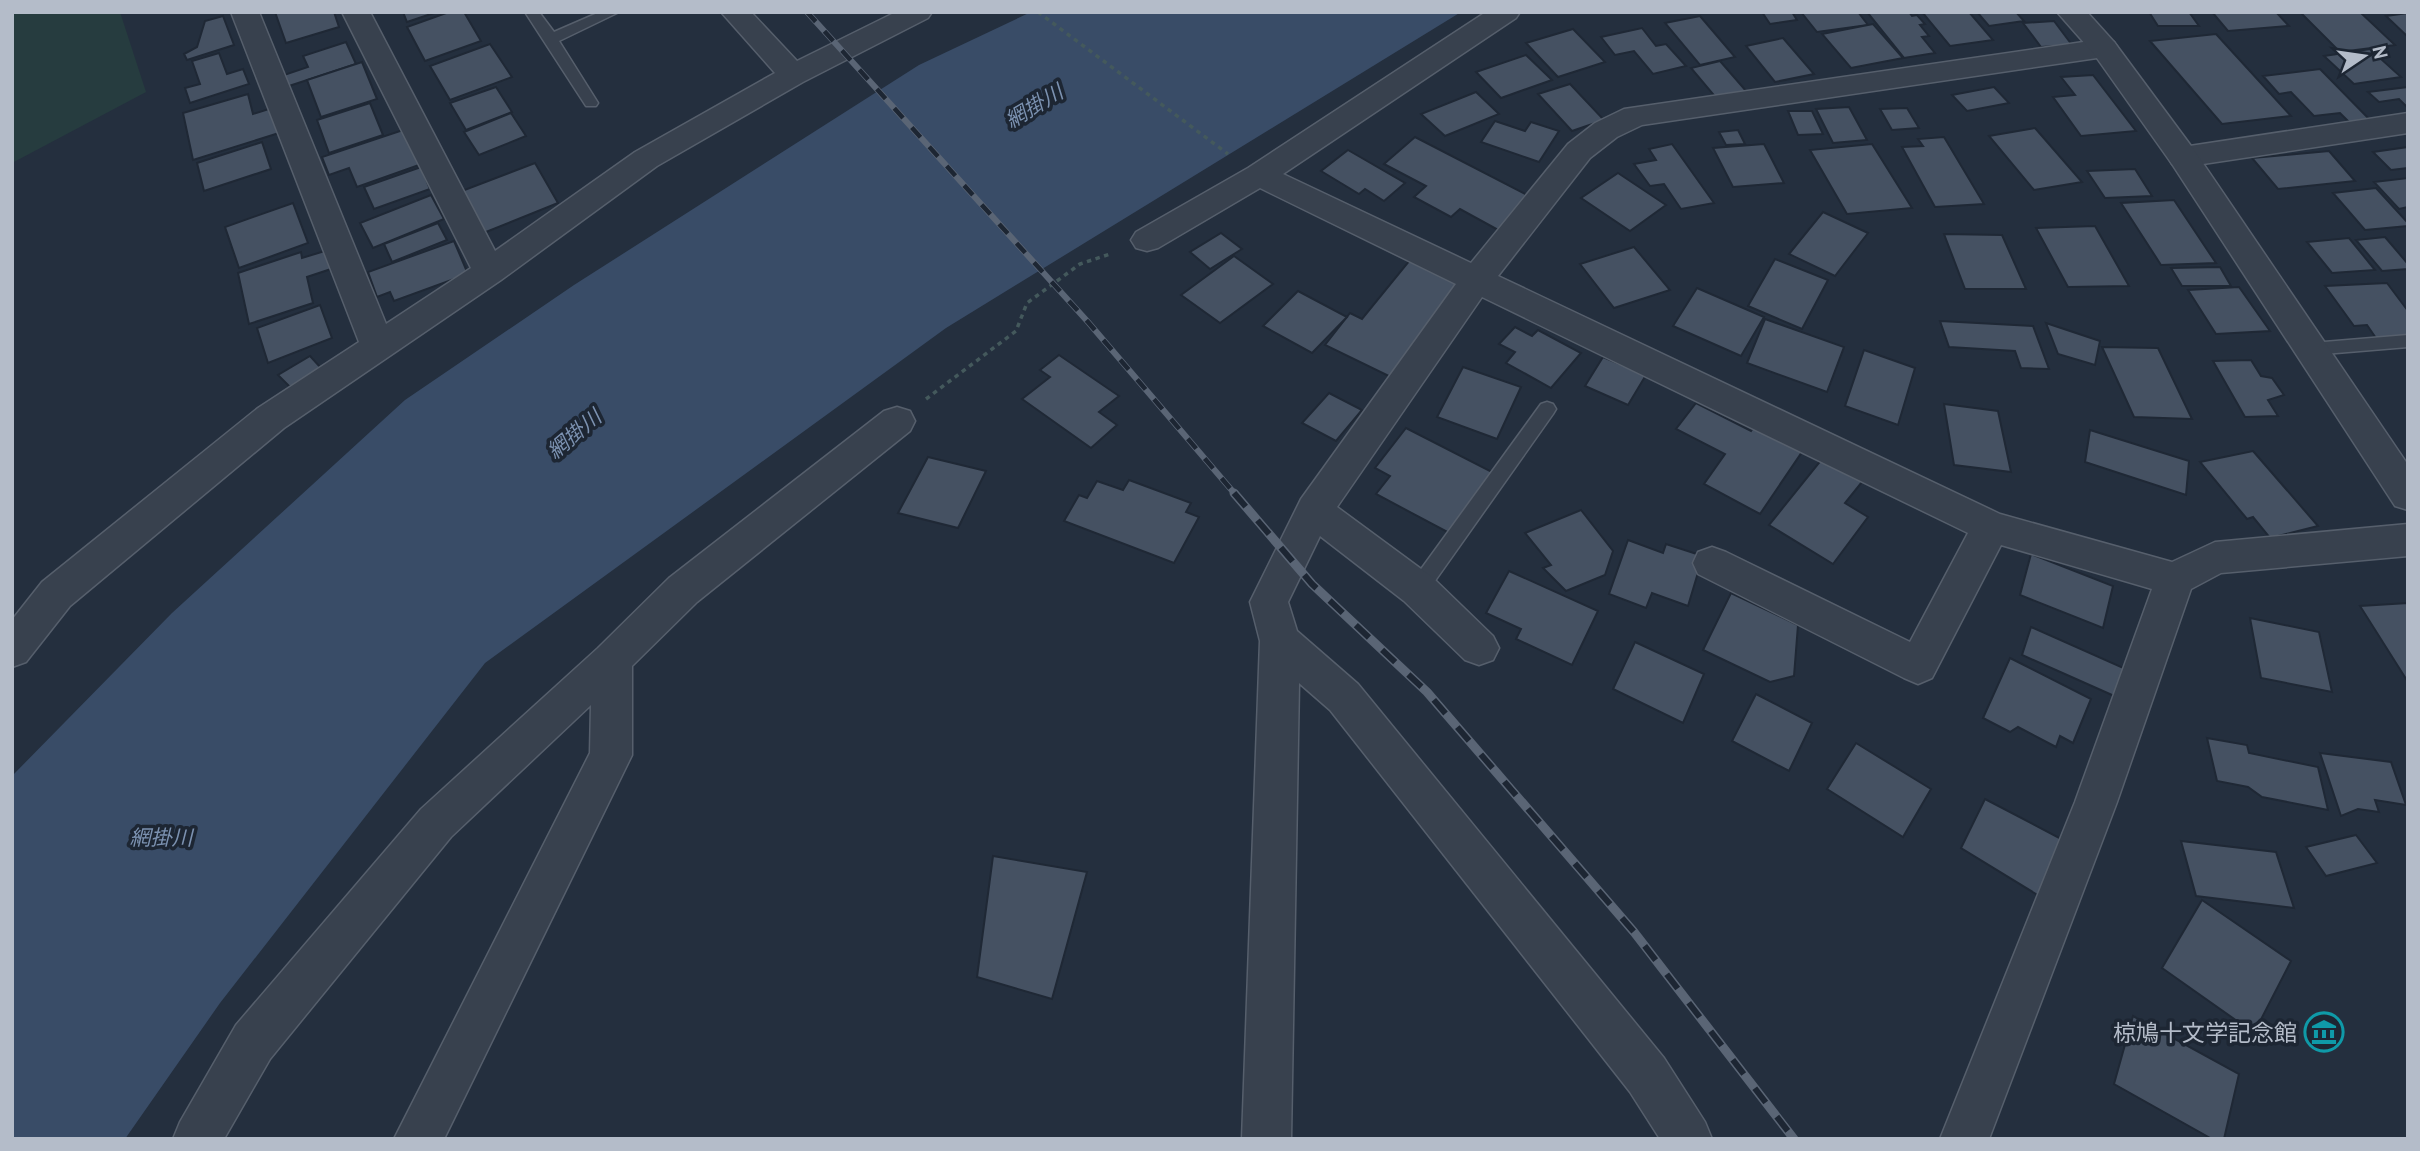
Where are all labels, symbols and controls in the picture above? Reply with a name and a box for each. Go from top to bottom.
north arrow [2329,21,2399,91]
text: N [2367,43,2394,61]
water label: 網掛川 [1000,77,1070,134]
water label: 網掛川 [541,402,608,465]
water label: 網掛川 [130,824,194,851]
museum icon: 椋鳩十文学記念館 [2303,1011,2345,1053]
place label: 椋鳩十文学記念館 [2113,1018,2297,1047]

